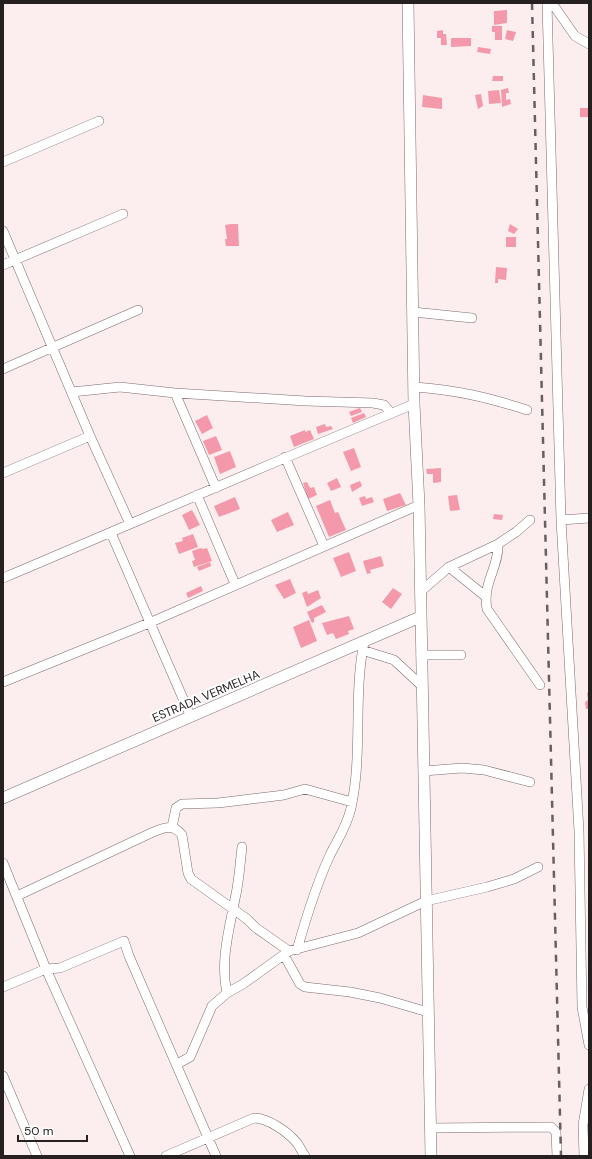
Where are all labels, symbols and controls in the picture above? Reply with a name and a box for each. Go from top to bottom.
street label: ESTRADA VERMELHA [150,666,262,726]
scale bar [18,1117,87,1143]
text: 50 m [24,1123,53,1139]

